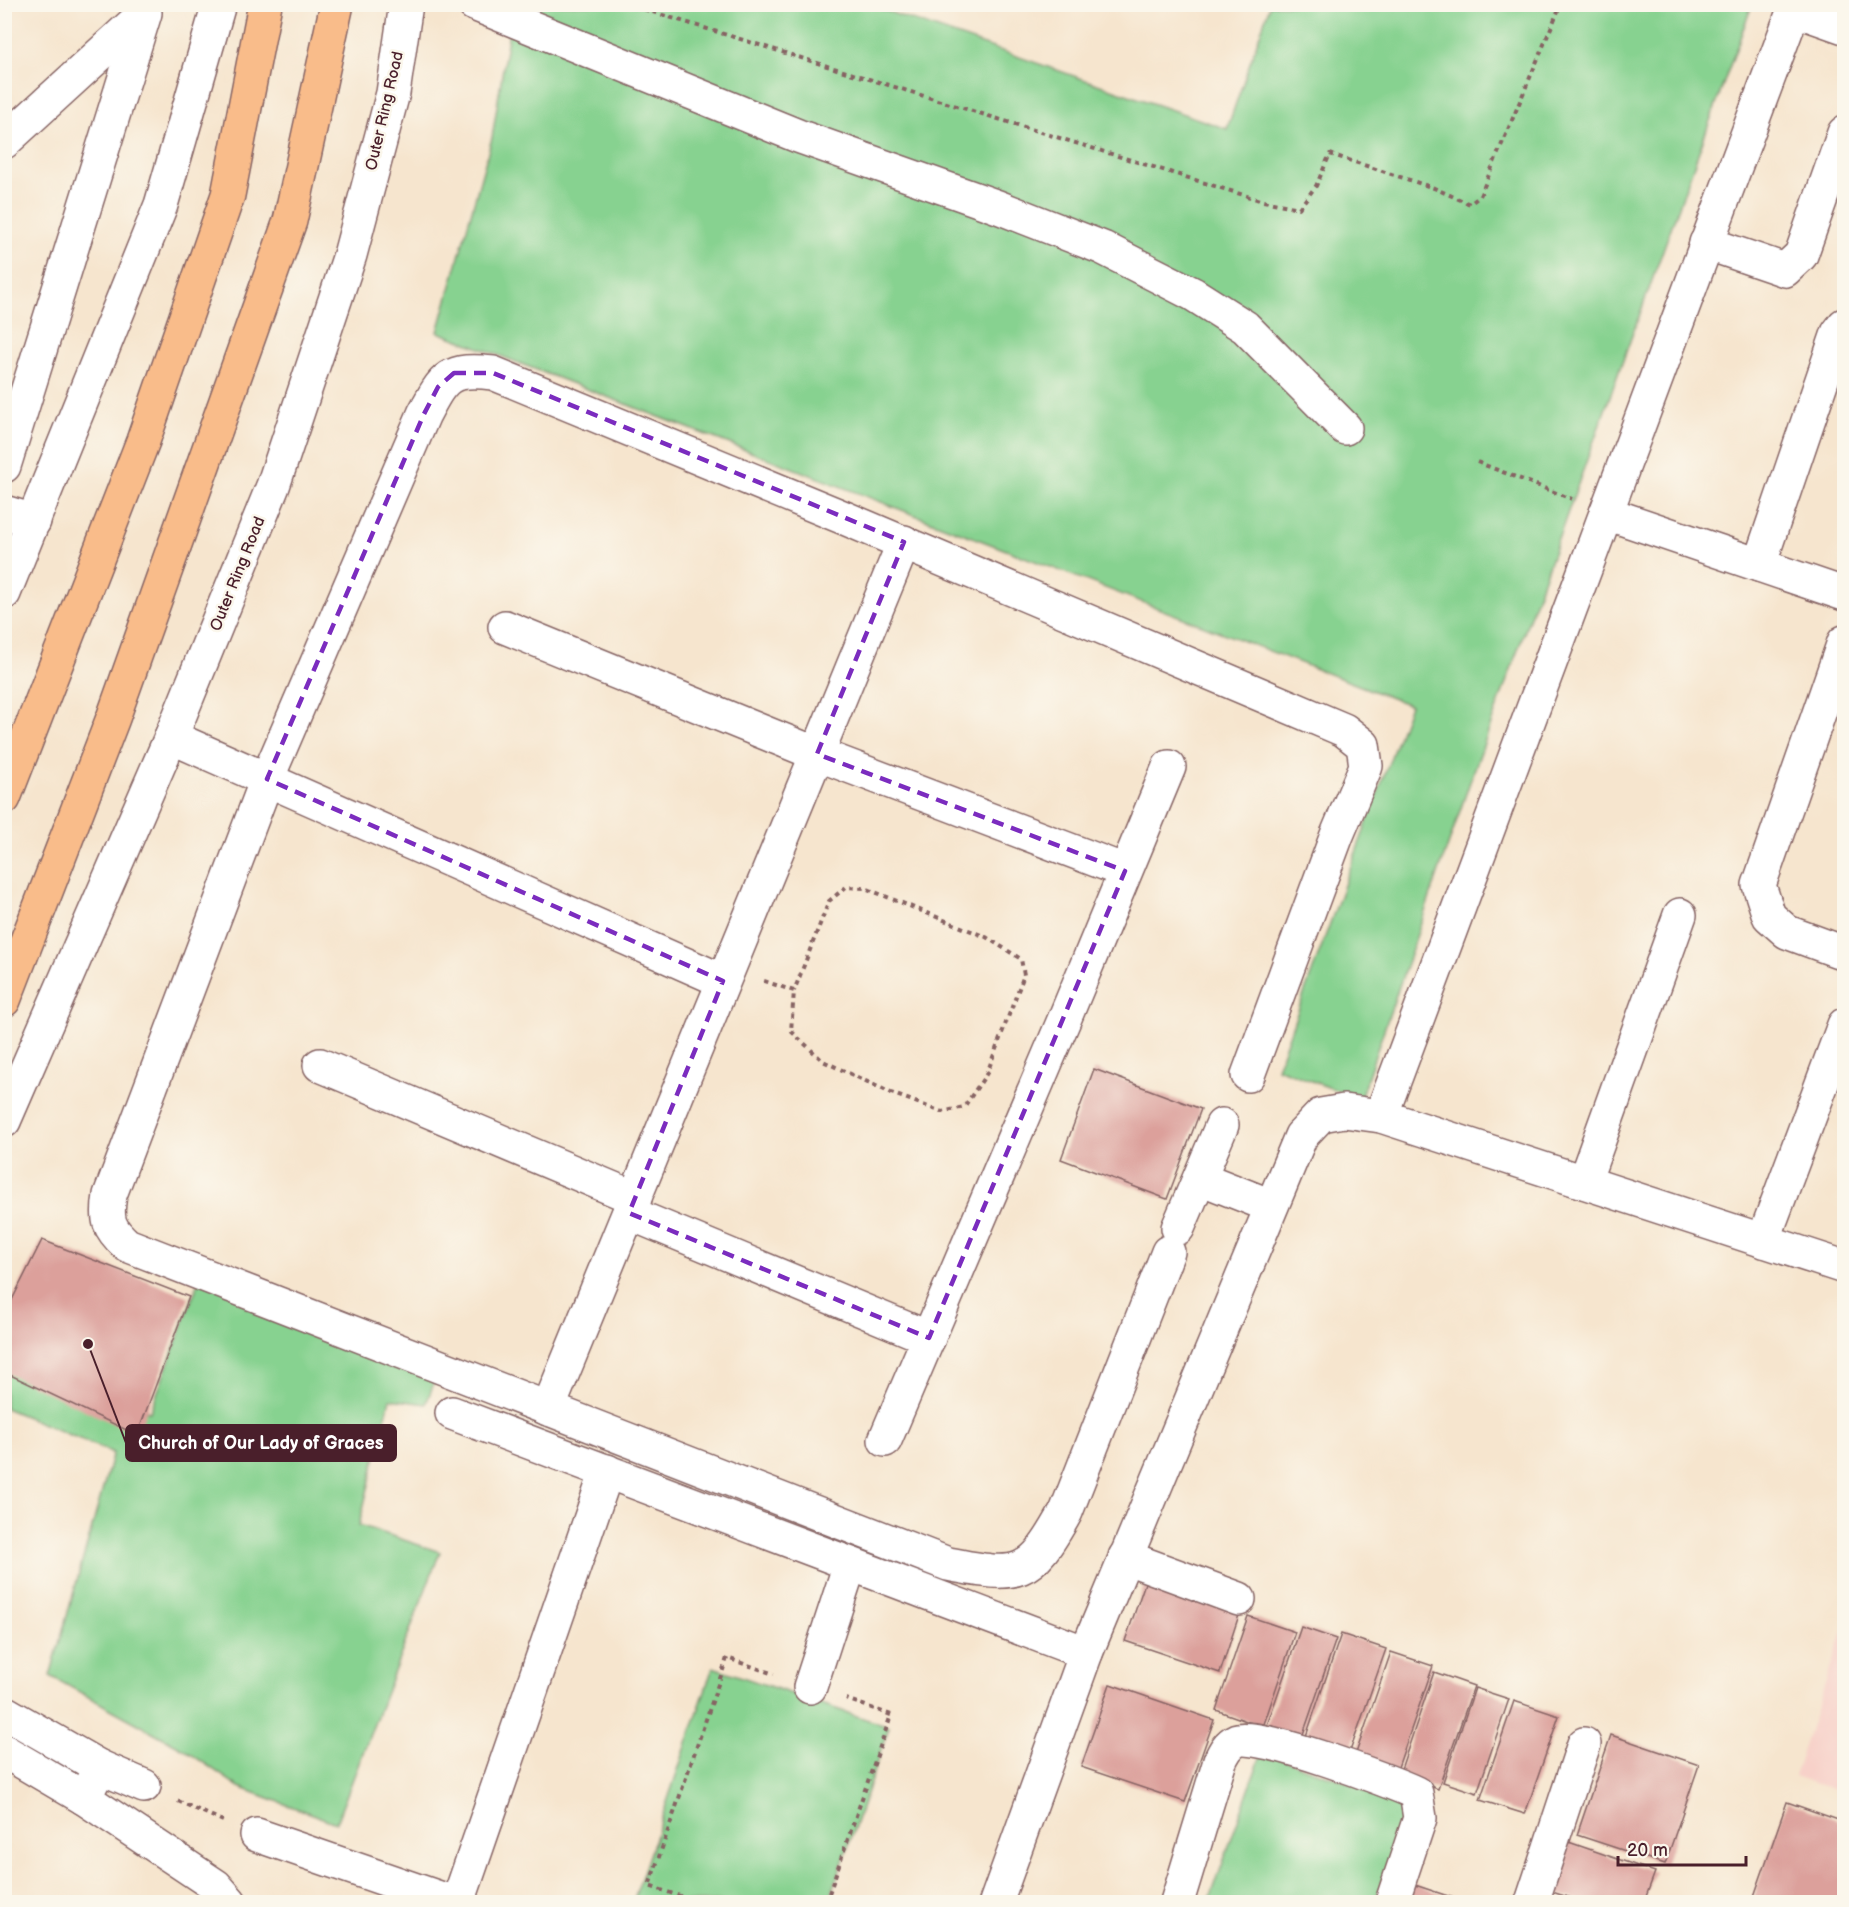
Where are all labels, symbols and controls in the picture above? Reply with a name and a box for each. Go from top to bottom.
street label: Outer Ring Road [362,50,408,172]
street label: Outer Ring Road [206,514,270,634]
callout: Church of Our Lady of Graces [126,1425,396,1461]
text: Church of Our Lady of Graces [138,1433,384,1454]
scale bar [1618,1829,1746,1867]
text: 20 m [1627,1840,1668,1861]

